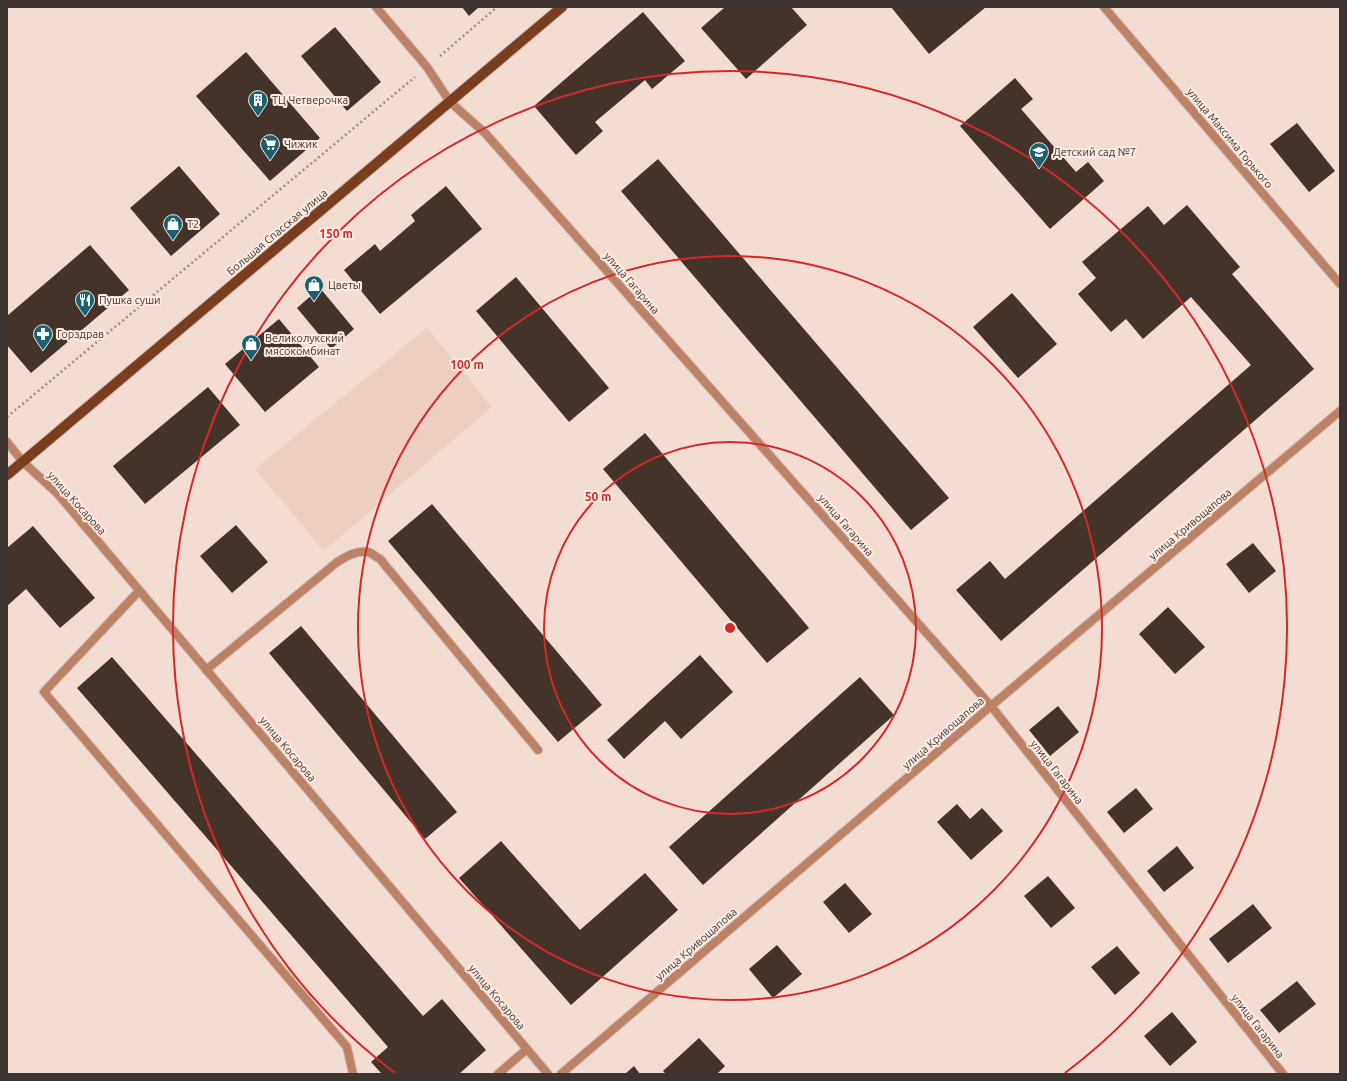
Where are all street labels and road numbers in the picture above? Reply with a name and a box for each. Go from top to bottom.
street label: улица Максима Горького [1185,86,1275,190]
street label: Большая Спасская улица [224,187,330,277]
street label: улица Гагарина [602,250,662,316]
street label: улица Косарова [45,469,109,537]
street label: улица Кривощапова [1146,486,1234,562]
street label: улица Гагарина [816,492,876,558]
street label: улица Кривощапова [900,694,986,772]
street label: улица Косарова [257,714,319,784]
street label: улица Гагарина [1028,738,1086,806]
street label: улица Кривощапова [653,905,739,983]
street label: улица Косарова [466,962,528,1032]
street label: улица Гагарина [1229,992,1287,1060]

